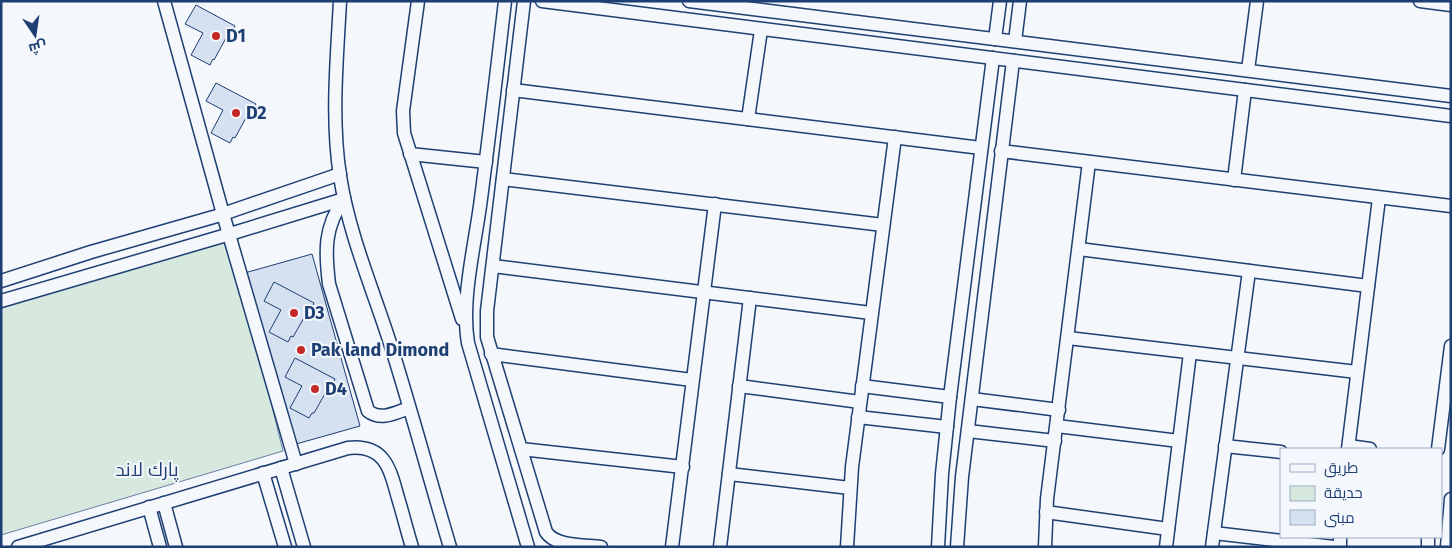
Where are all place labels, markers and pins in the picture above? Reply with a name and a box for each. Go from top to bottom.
place label: D1 [226,25,246,47]
marker: D1 [210,30,222,42]
place label: D2 [246,102,267,124]
marker: D2 [230,107,242,119]
place label: D3 [304,302,325,324]
marker: D3 [288,307,300,319]
place label: Pak land Dimond [311,339,449,361]
marker: Pak land Dimond [295,344,307,356]
place label: D4 [325,378,347,400]
marker: D4 [309,383,321,395]

